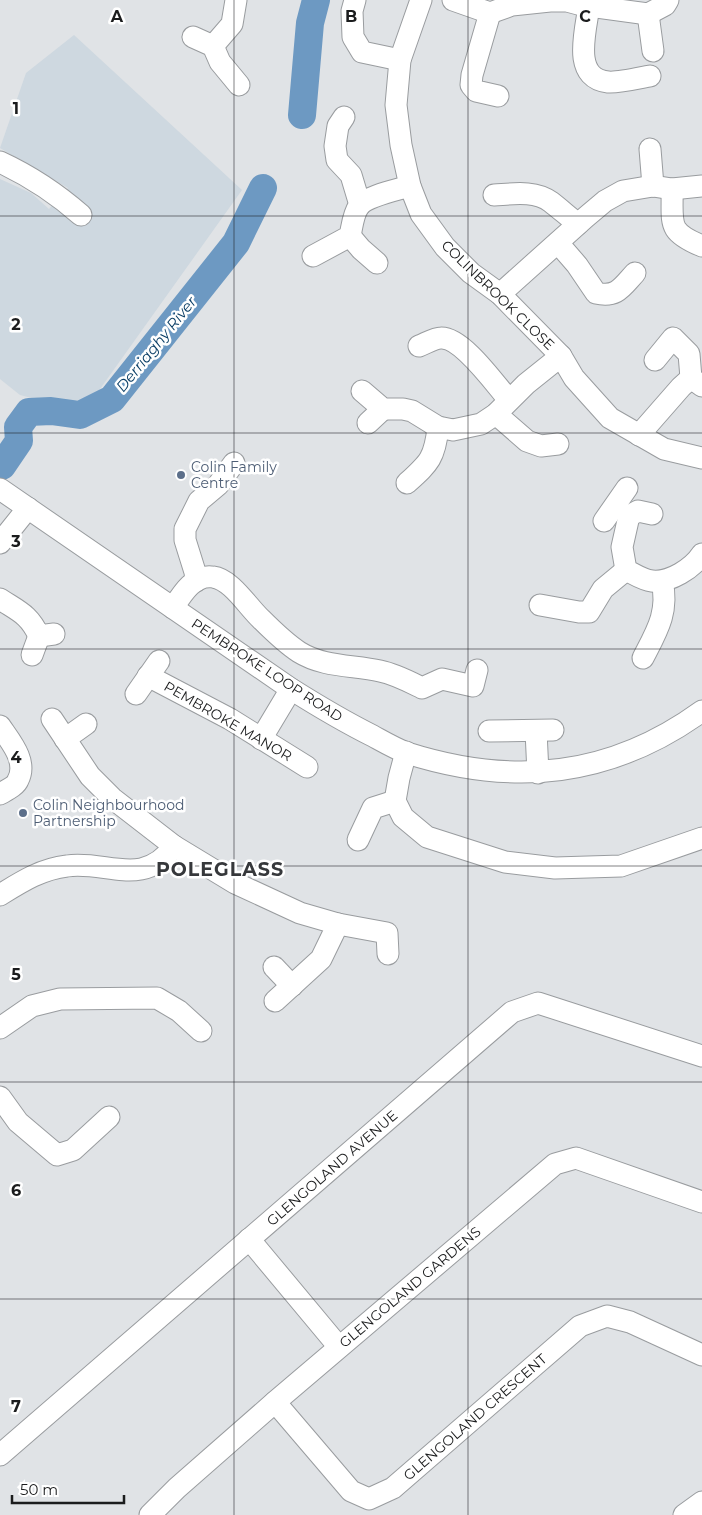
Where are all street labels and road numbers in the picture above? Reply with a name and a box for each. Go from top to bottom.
street label: COLINBROOK CLOSE [438,236,558,354]
street label: PEMBROKE LOOP ROAD [188,614,346,726]
street label: PEMBROKE MANOR [161,677,295,765]
street label: GLENGOLAND AVENUE [263,1106,401,1230]
street label: GLENGOLAND GARDENS [336,1223,484,1351]
street label: GLENGOLAND CRESCENT [400,1350,550,1484]

